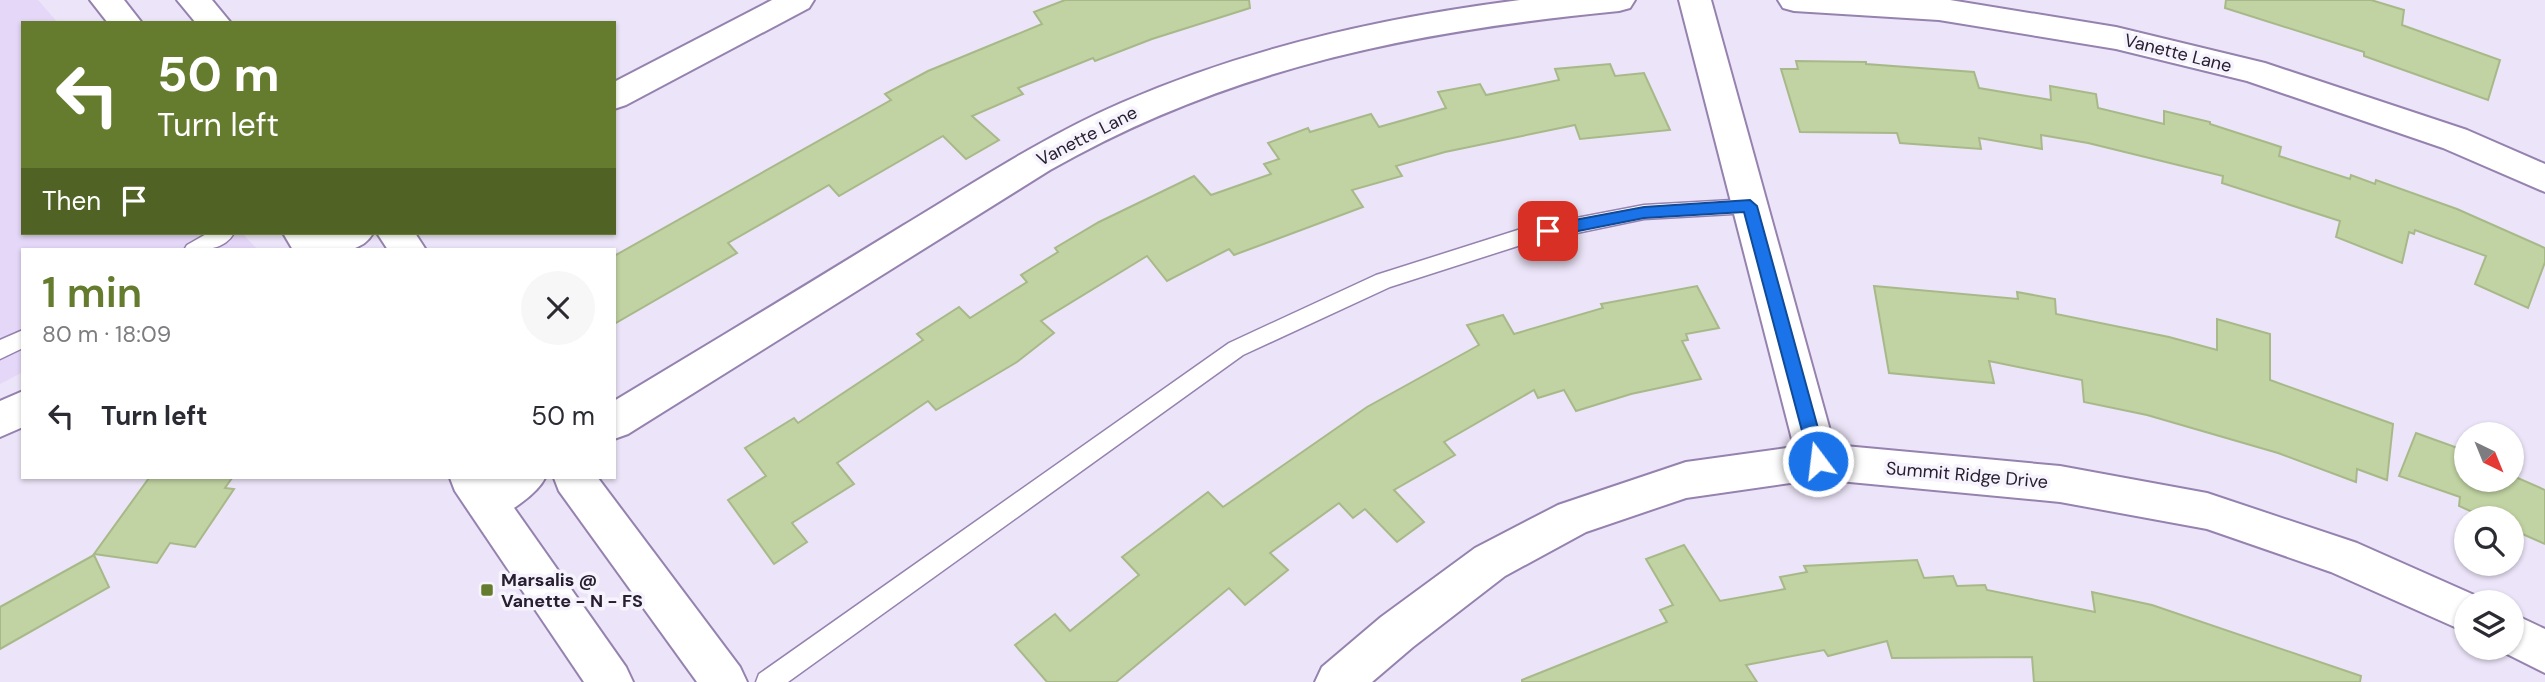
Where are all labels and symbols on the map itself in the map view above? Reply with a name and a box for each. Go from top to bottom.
street label: Vanette Lane [2122,28,2234,78]
street label: Vanette Lane [1033,100,1141,172]
pin [1518,201,1578,261]
north arrow [2454,422,2524,492]
position arrow [1781,424,1855,498]
street label: Summit Ridge Drive [1885,456,2049,494]
place label: Marsalis @ Vanette - N - FS [501,568,643,613]
marker: Marsalis @ Vanette - N - FS [479,582,495,598]

